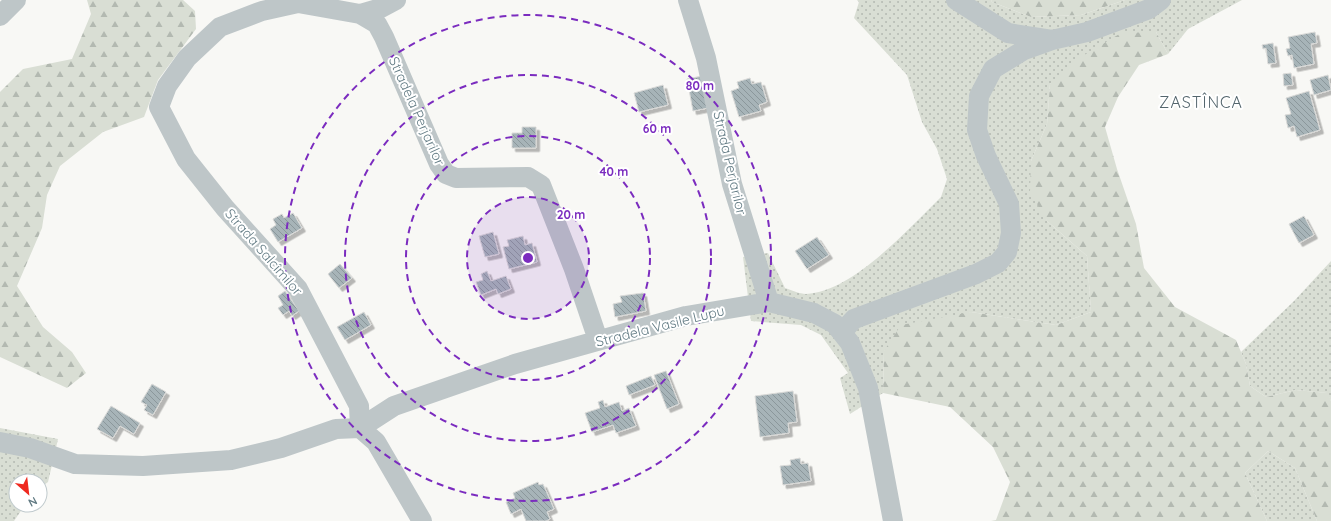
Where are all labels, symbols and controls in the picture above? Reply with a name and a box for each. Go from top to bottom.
street label: Stradela Perjarilor [385,54,449,169]
text: 80 m [686,78,714,93]
district label: ZASTÎNCA [1159,92,1243,112]
street label: Strada Perjarilor [709,109,751,217]
text: 60 m [643,121,671,136]
text: 40 m [600,164,628,179]
street label: Strada Salcîmilor [221,205,307,300]
text: 20 m [557,207,585,222]
centre of rings [521,251,535,265]
street label: Stradela Vasile Lupu [594,301,726,351]
north arrow [8,473,48,513]
text: N [26,494,40,510]

